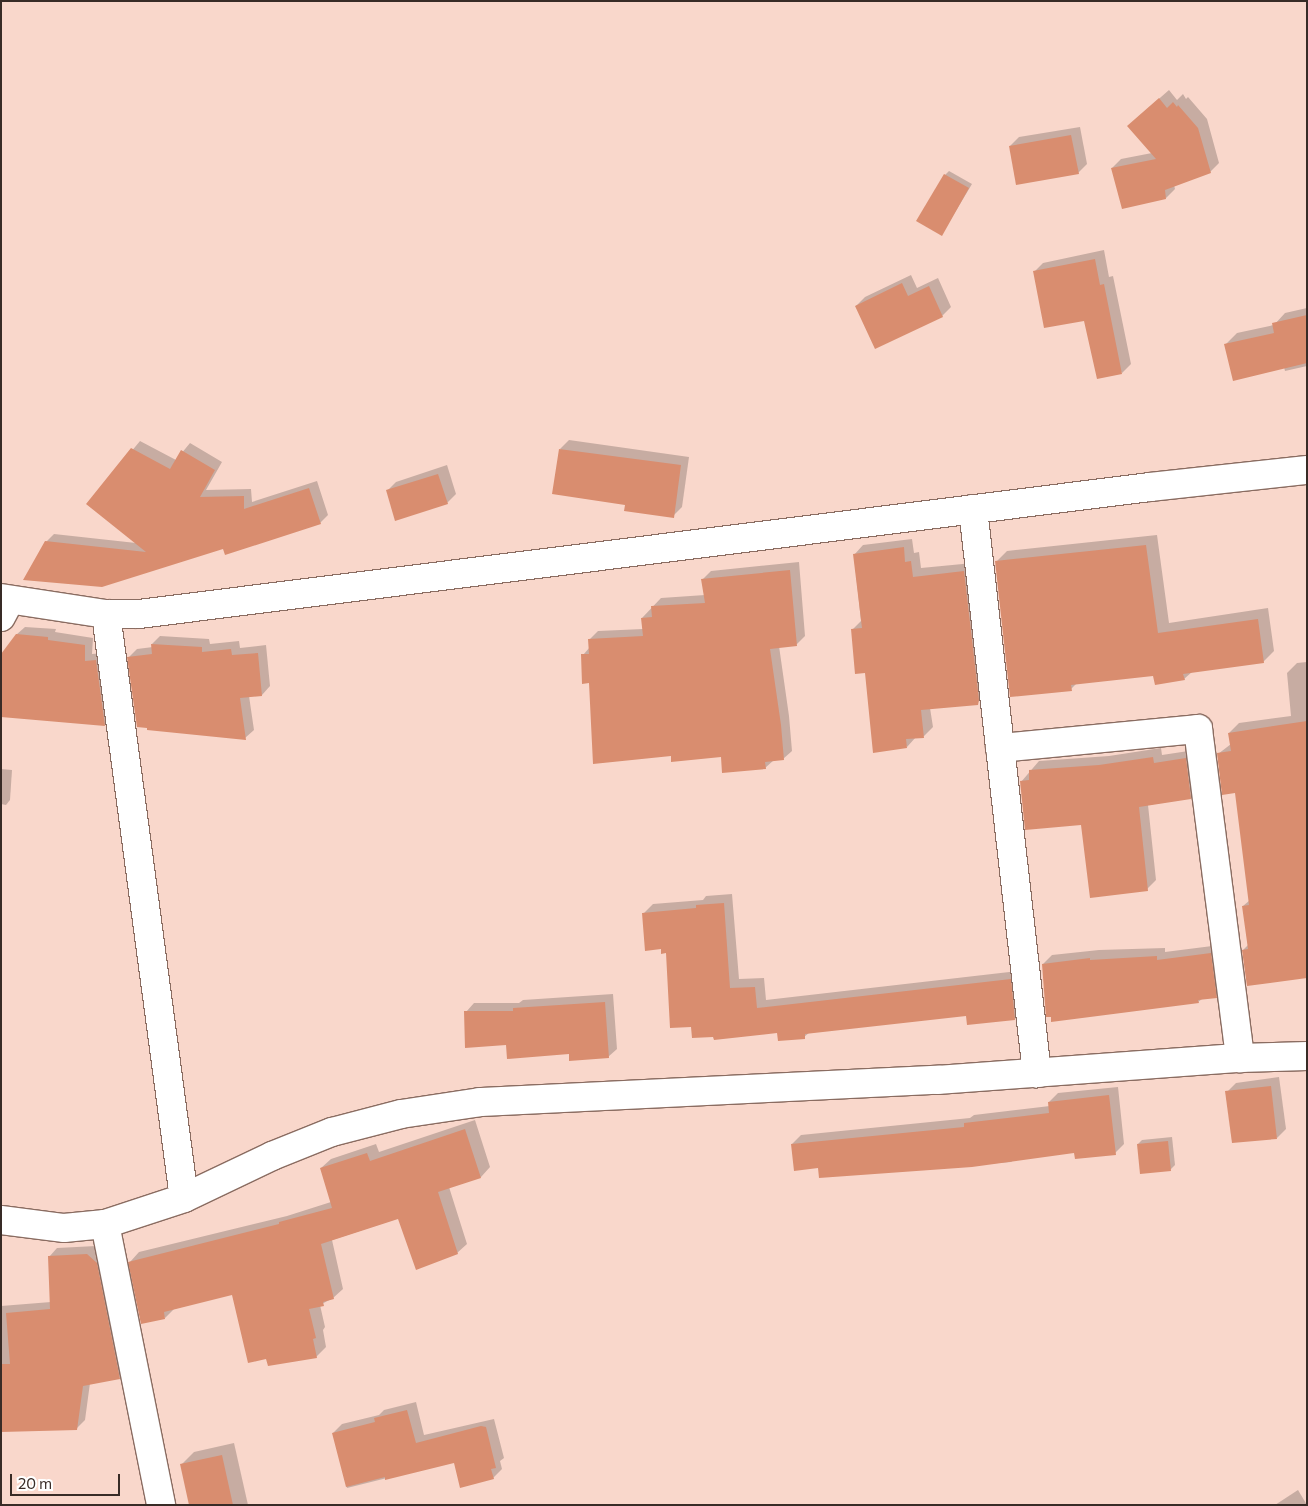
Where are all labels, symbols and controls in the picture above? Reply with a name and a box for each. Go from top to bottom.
scale bar [12,1464,122,1496]
text: 20 m [18,1474,52,1492]

